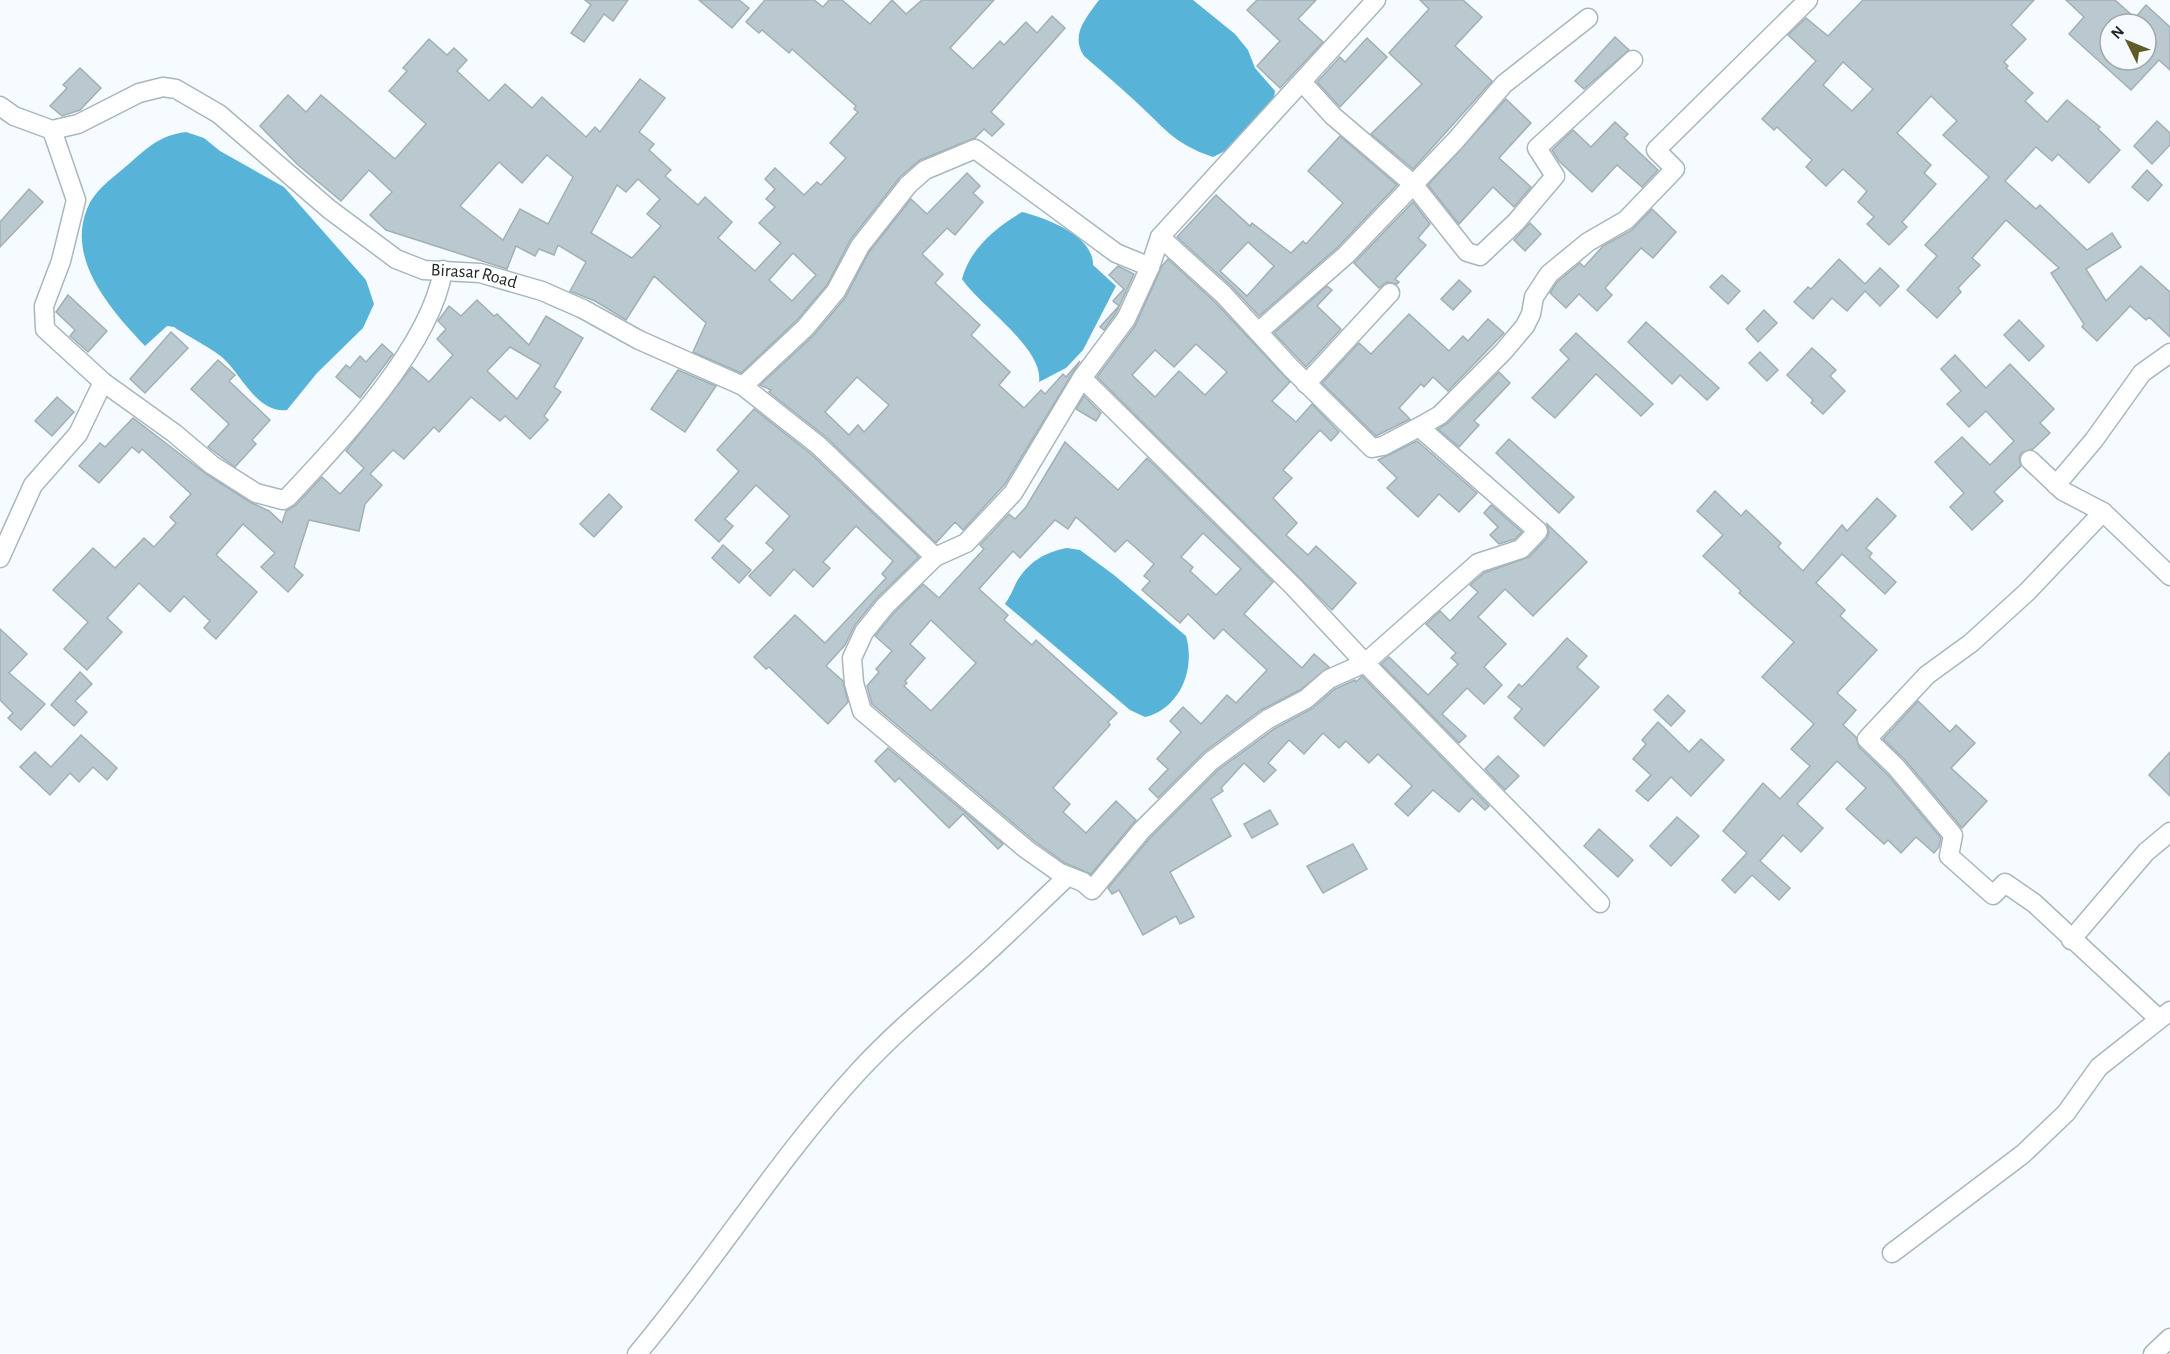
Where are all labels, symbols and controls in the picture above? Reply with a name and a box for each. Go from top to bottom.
north arrow [2098,12,2158,72]
text: N [2108,23,2127,42]
street label: Birasar Road [430,261,519,292]

